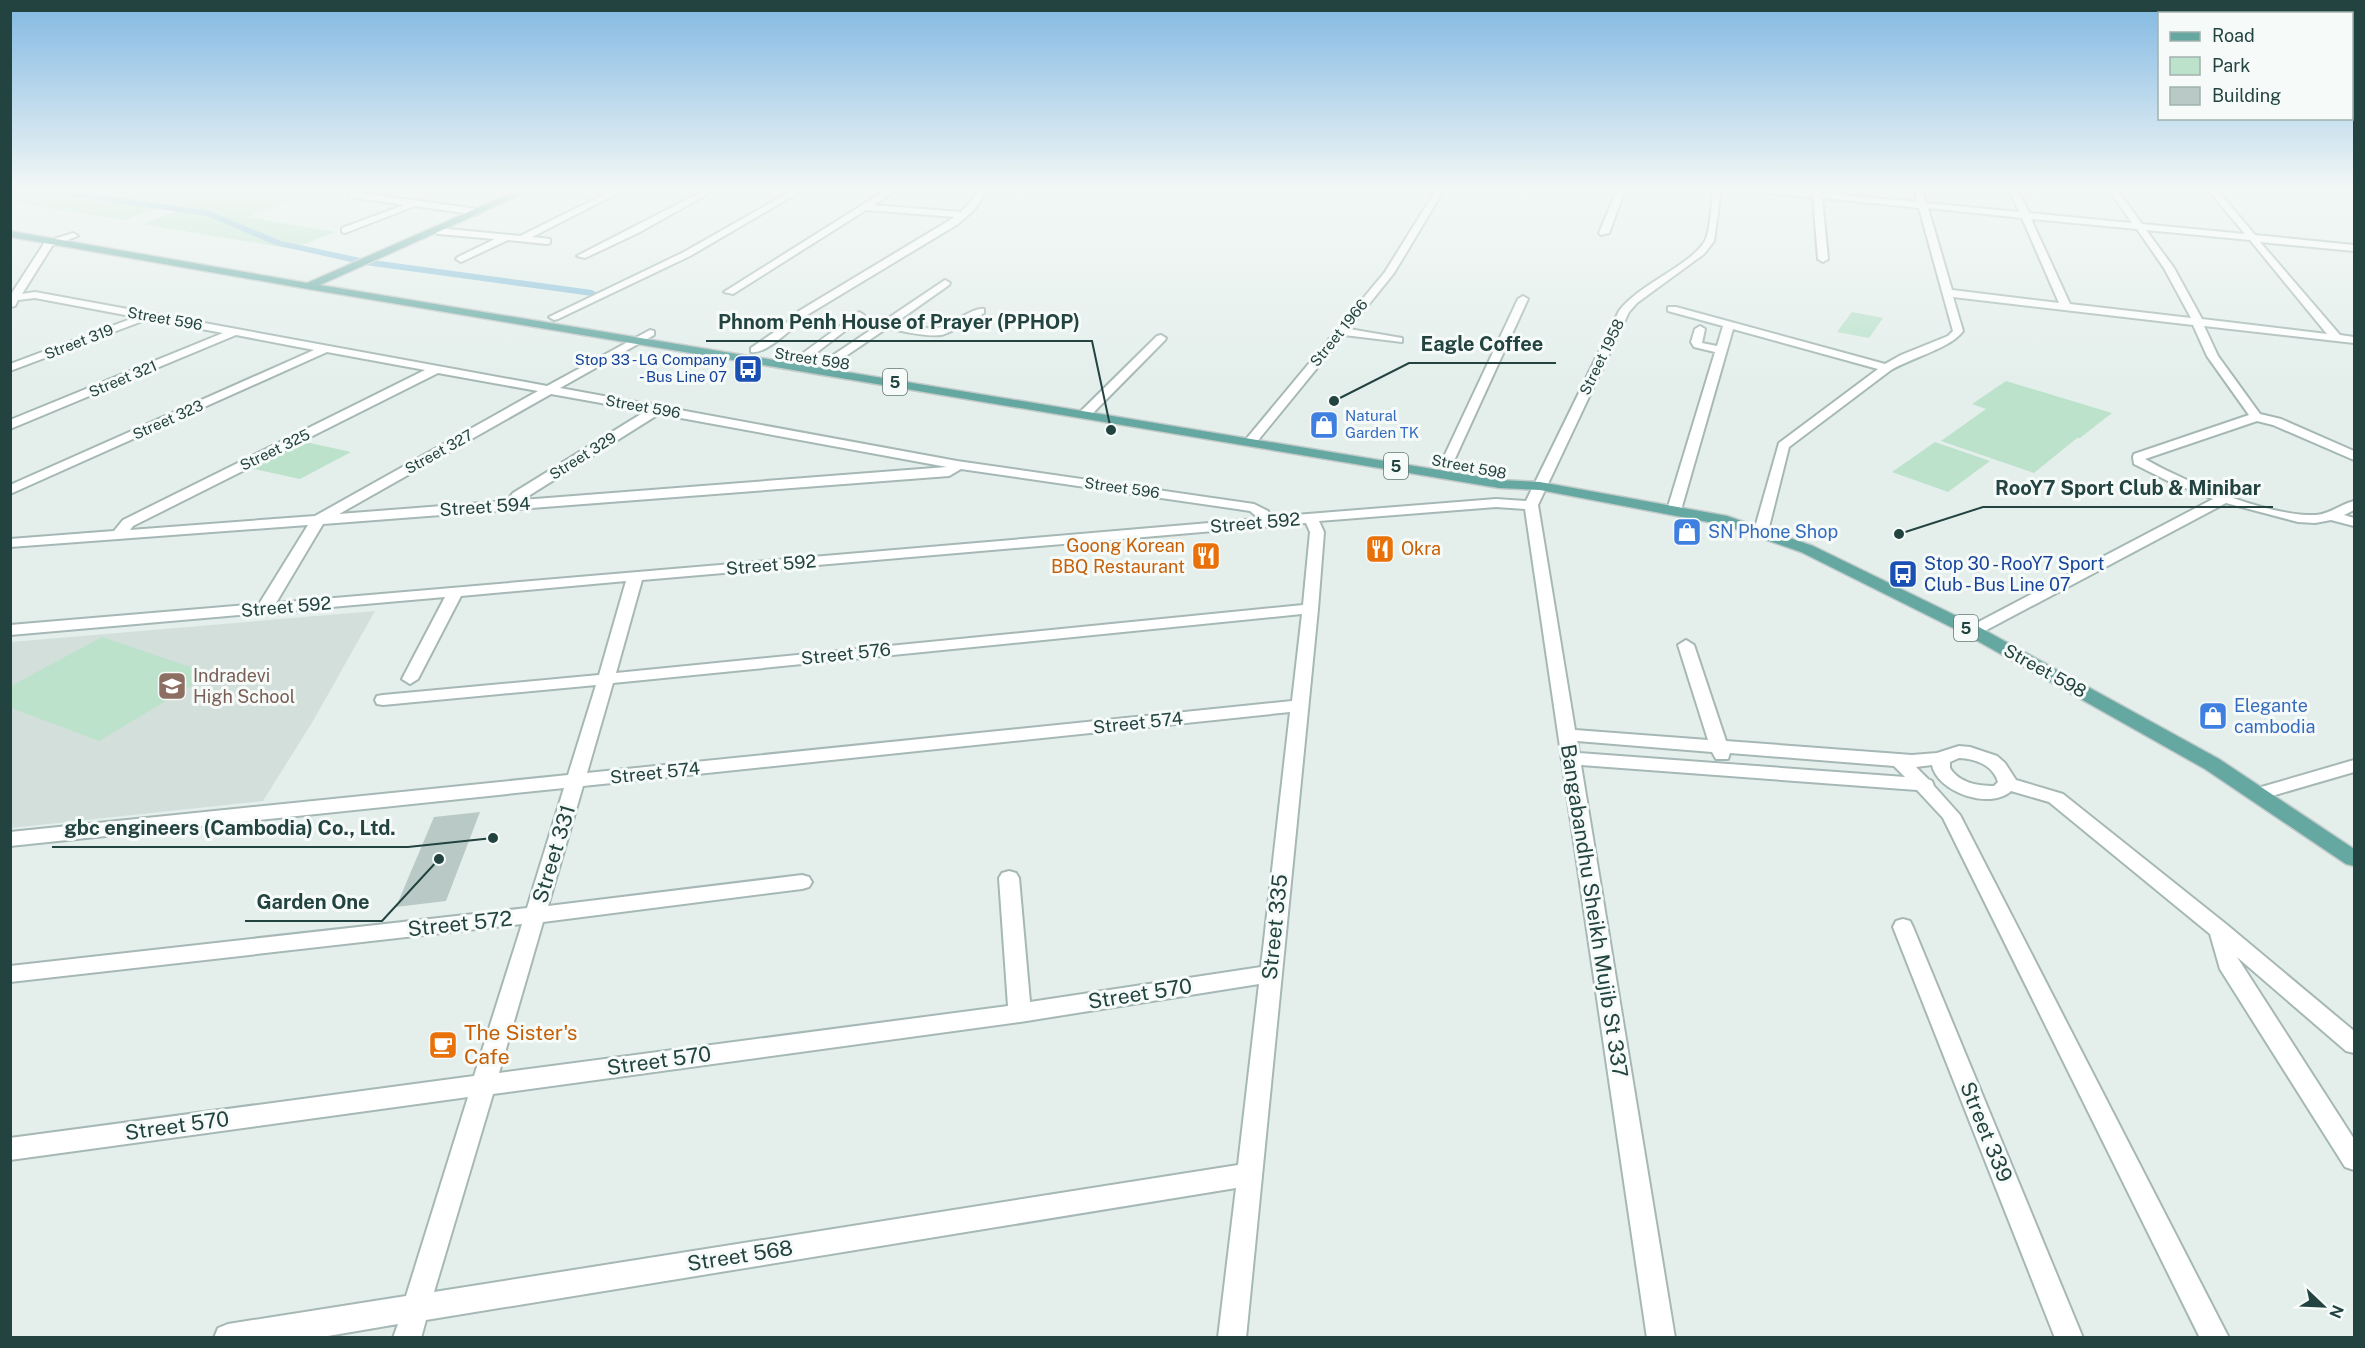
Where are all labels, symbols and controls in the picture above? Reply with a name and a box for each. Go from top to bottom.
legend [2158,12,2353,120]
text: Road [2212,25,2255,46]
text: Park [2212,55,2250,76]
text: Building [2212,85,2281,106]
street label: Street 1966 [1306,296,1371,370]
callout: Phnom Penh House of Prayer (PPHOP) [706,303,1092,341]
street label: Street 596 [126,304,204,333]
text: Phnom Penh House of Prayer (PPHOP) [718,310,1080,334]
street label: Street 1958 [1576,316,1627,397]
street label: Street 319 [42,321,116,362]
callout: Eagle Coffee [1409,325,1556,363]
text: Eagle Coffee [1421,332,1543,356]
street label: Street 598 [773,344,851,373]
place label: Stop 33 - LG Company - Bus Line 07 [575,351,727,385]
bus stop icon: Stop 33 - LG Company - Bus Line 07 [732,353,764,385]
street label: Street 321 [86,357,159,400]
road number: 5 [883,369,907,395]
street label: Street 596 [604,392,682,421]
street label: Street 323 [130,396,206,443]
place label: Natural Garden TK [1345,407,1419,441]
shop icon: Natural Garden TK [1308,409,1340,441]
street label: Street 325 [237,425,312,474]
street label: Street 327 [402,426,476,477]
street label: Street 329 [546,428,619,483]
street label: Street 598 [1430,451,1508,482]
road number: 5 [1384,453,1408,479]
callout: RooY7 Sport Club & Minibar [1983,469,2273,507]
street label: Street 596 [1083,474,1161,501]
text: RooY7 Sport Club & Minibar [1995,476,2261,500]
street label: Street 594 [439,493,531,520]
street label: Street 592 [1209,508,1301,537]
shop icon: SN Phone Shop [1671,516,1703,548]
place label: SN Phone Shop [1708,521,1838,542]
restaurant icon: Okra [1364,533,1396,565]
place label: Goong Korean BBQ Restaurant [1051,535,1185,577]
place label: Okra [1401,538,1441,559]
restaurant icon: Goong Korean BBQ Restaurant [1190,540,1222,572]
street label: Street 592 [725,550,817,579]
place label: Stop 30 - RooY7 Sport Club - Bus Line 07 [1924,553,2104,595]
bus stop icon: Stop 30 - RooY7 Sport Club - Bus Line 07 [1887,558,1919,590]
street label: Street 592 [240,592,332,621]
road number: 5 [1954,615,1978,641]
street label: Street 576 [800,638,892,669]
street label: Street 598 [2000,639,2090,702]
place label: Indradevi High School [193,665,295,707]
school or university icon: Indradevi High School [156,670,188,702]
place label: Elegante cambodia [2234,695,2315,737]
shop icon: Elegante cambodia [2197,700,2229,732]
street label: Street 574 [1092,707,1184,738]
street label: Bangabandhu Sheikh Mujib St 337 [1556,742,1633,1080]
street label: Street 574 [609,757,701,788]
street label: Street 331 [527,802,580,906]
callout: gbc engineers (Cambodia) Co., Ltd. [52,809,408,847]
text: gbc engineers (Cambodia) Co., Ltd. [64,816,396,840]
street label: Street 335 [1257,873,1292,981]
callout: Garden One [245,883,382,921]
text: Garden One [256,890,370,914]
street label: Street 572 [406,906,514,941]
street label: Street 570 [1086,973,1194,1014]
place label: The Sister's Cafe [464,1020,577,1069]
cafe icon: The Sister's Cafe [427,1029,459,1061]
street label: Street 570 [605,1041,713,1080]
street label: Street 339 [1955,1078,2018,1186]
street label: Street 570 [123,1106,231,1145]
street label: Street 568 [685,1235,794,1276]
north arrow [2293,1276,2353,1336]
text: N [2325,1302,2348,1321]

